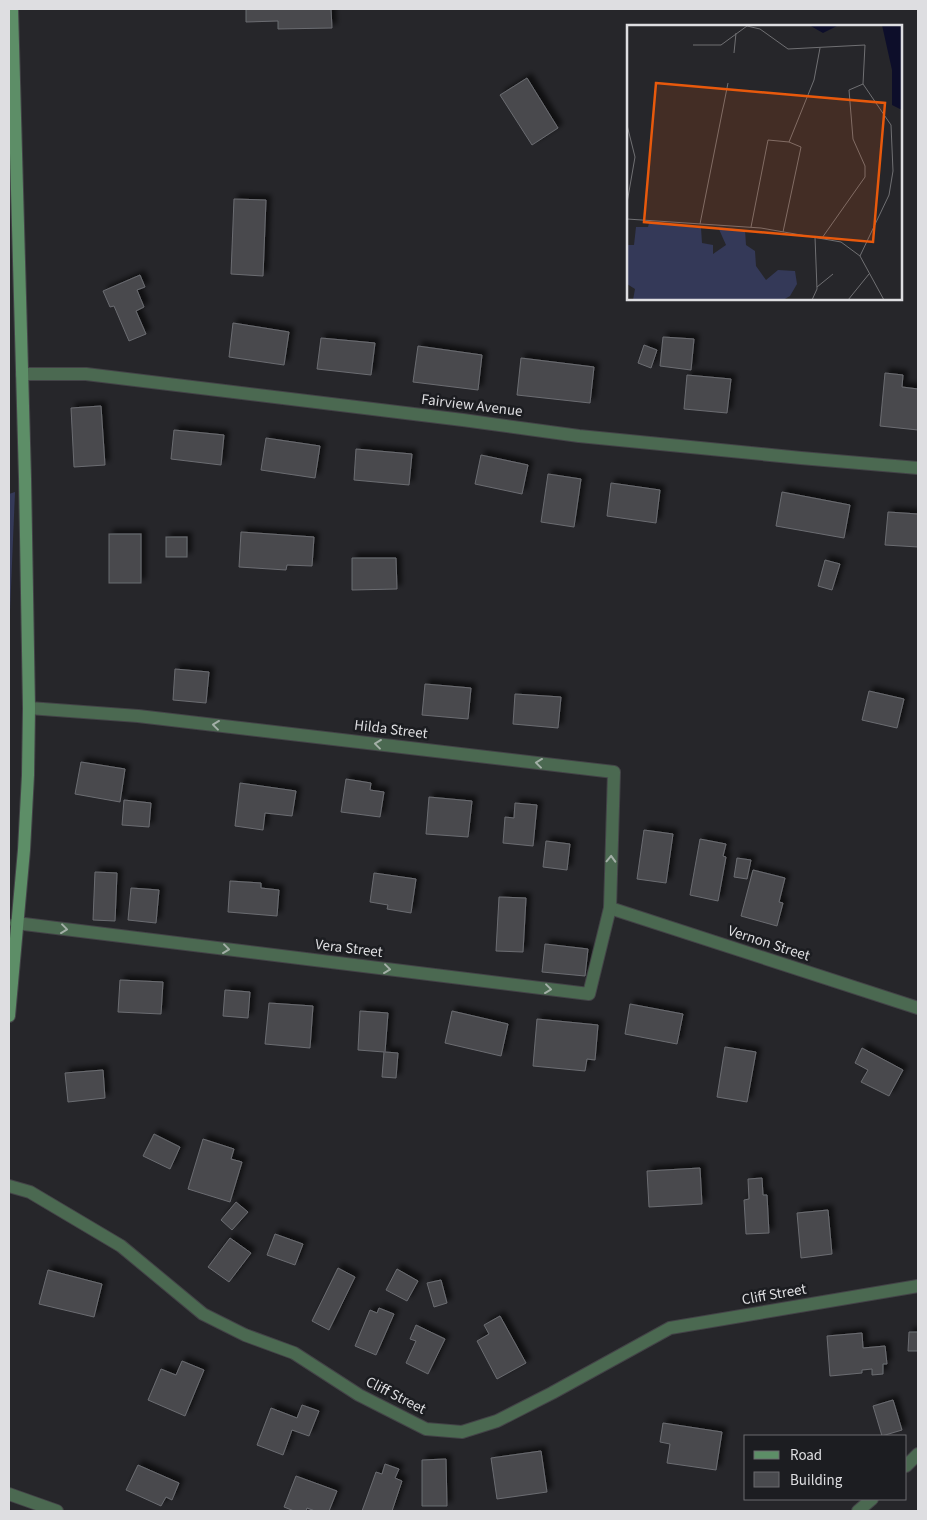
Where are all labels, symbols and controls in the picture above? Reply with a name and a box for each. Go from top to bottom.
inset map [627,25,902,300]
street label: Fairview Avenue [420,389,524,422]
street label: Hilda Street [353,715,429,744]
one-way arrow [212,720,220,731]
one-way arrow [373,739,381,750]
one-way arrow [535,758,543,769]
one-way arrow [606,855,617,863]
street label: Vernon Street [725,920,813,967]
one-way arrow [61,923,69,934]
street label: Vera Street [314,934,384,963]
one-way arrow [222,943,230,954]
one-way arrow [383,963,391,974]
one-way arrow [545,983,553,994]
street label: Cliff Street [740,1278,808,1311]
street label: Cliff Street [362,1371,430,1420]
legend [744,1435,907,1500]
text: Road [790,1445,822,1466]
text: Building [790,1470,843,1491]

